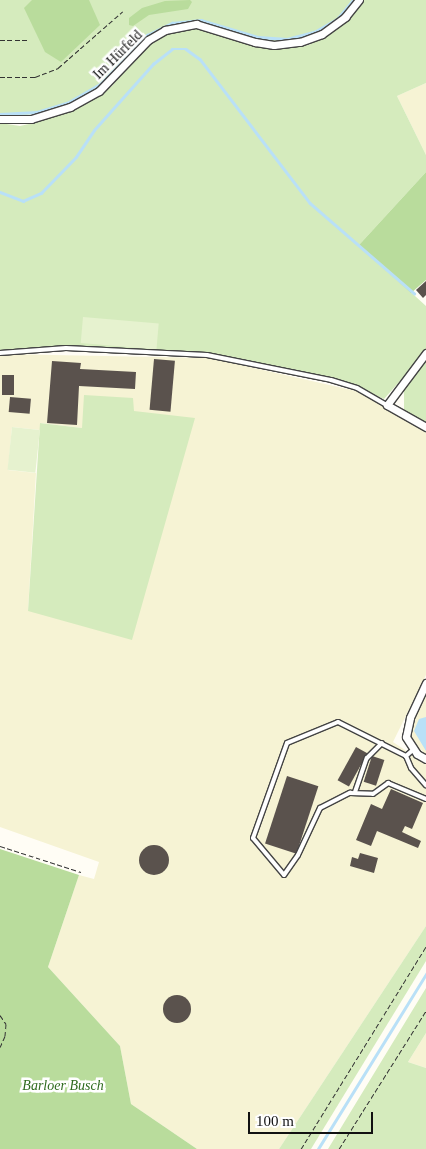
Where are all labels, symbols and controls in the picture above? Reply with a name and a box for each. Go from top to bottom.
street label: Im Hürfeld [90,27,146,83]
park label: Barloer Busch [22,1078,104,1094]
scale bar [251,1102,376,1134]
text: 100 m [256,1113,294,1129]

